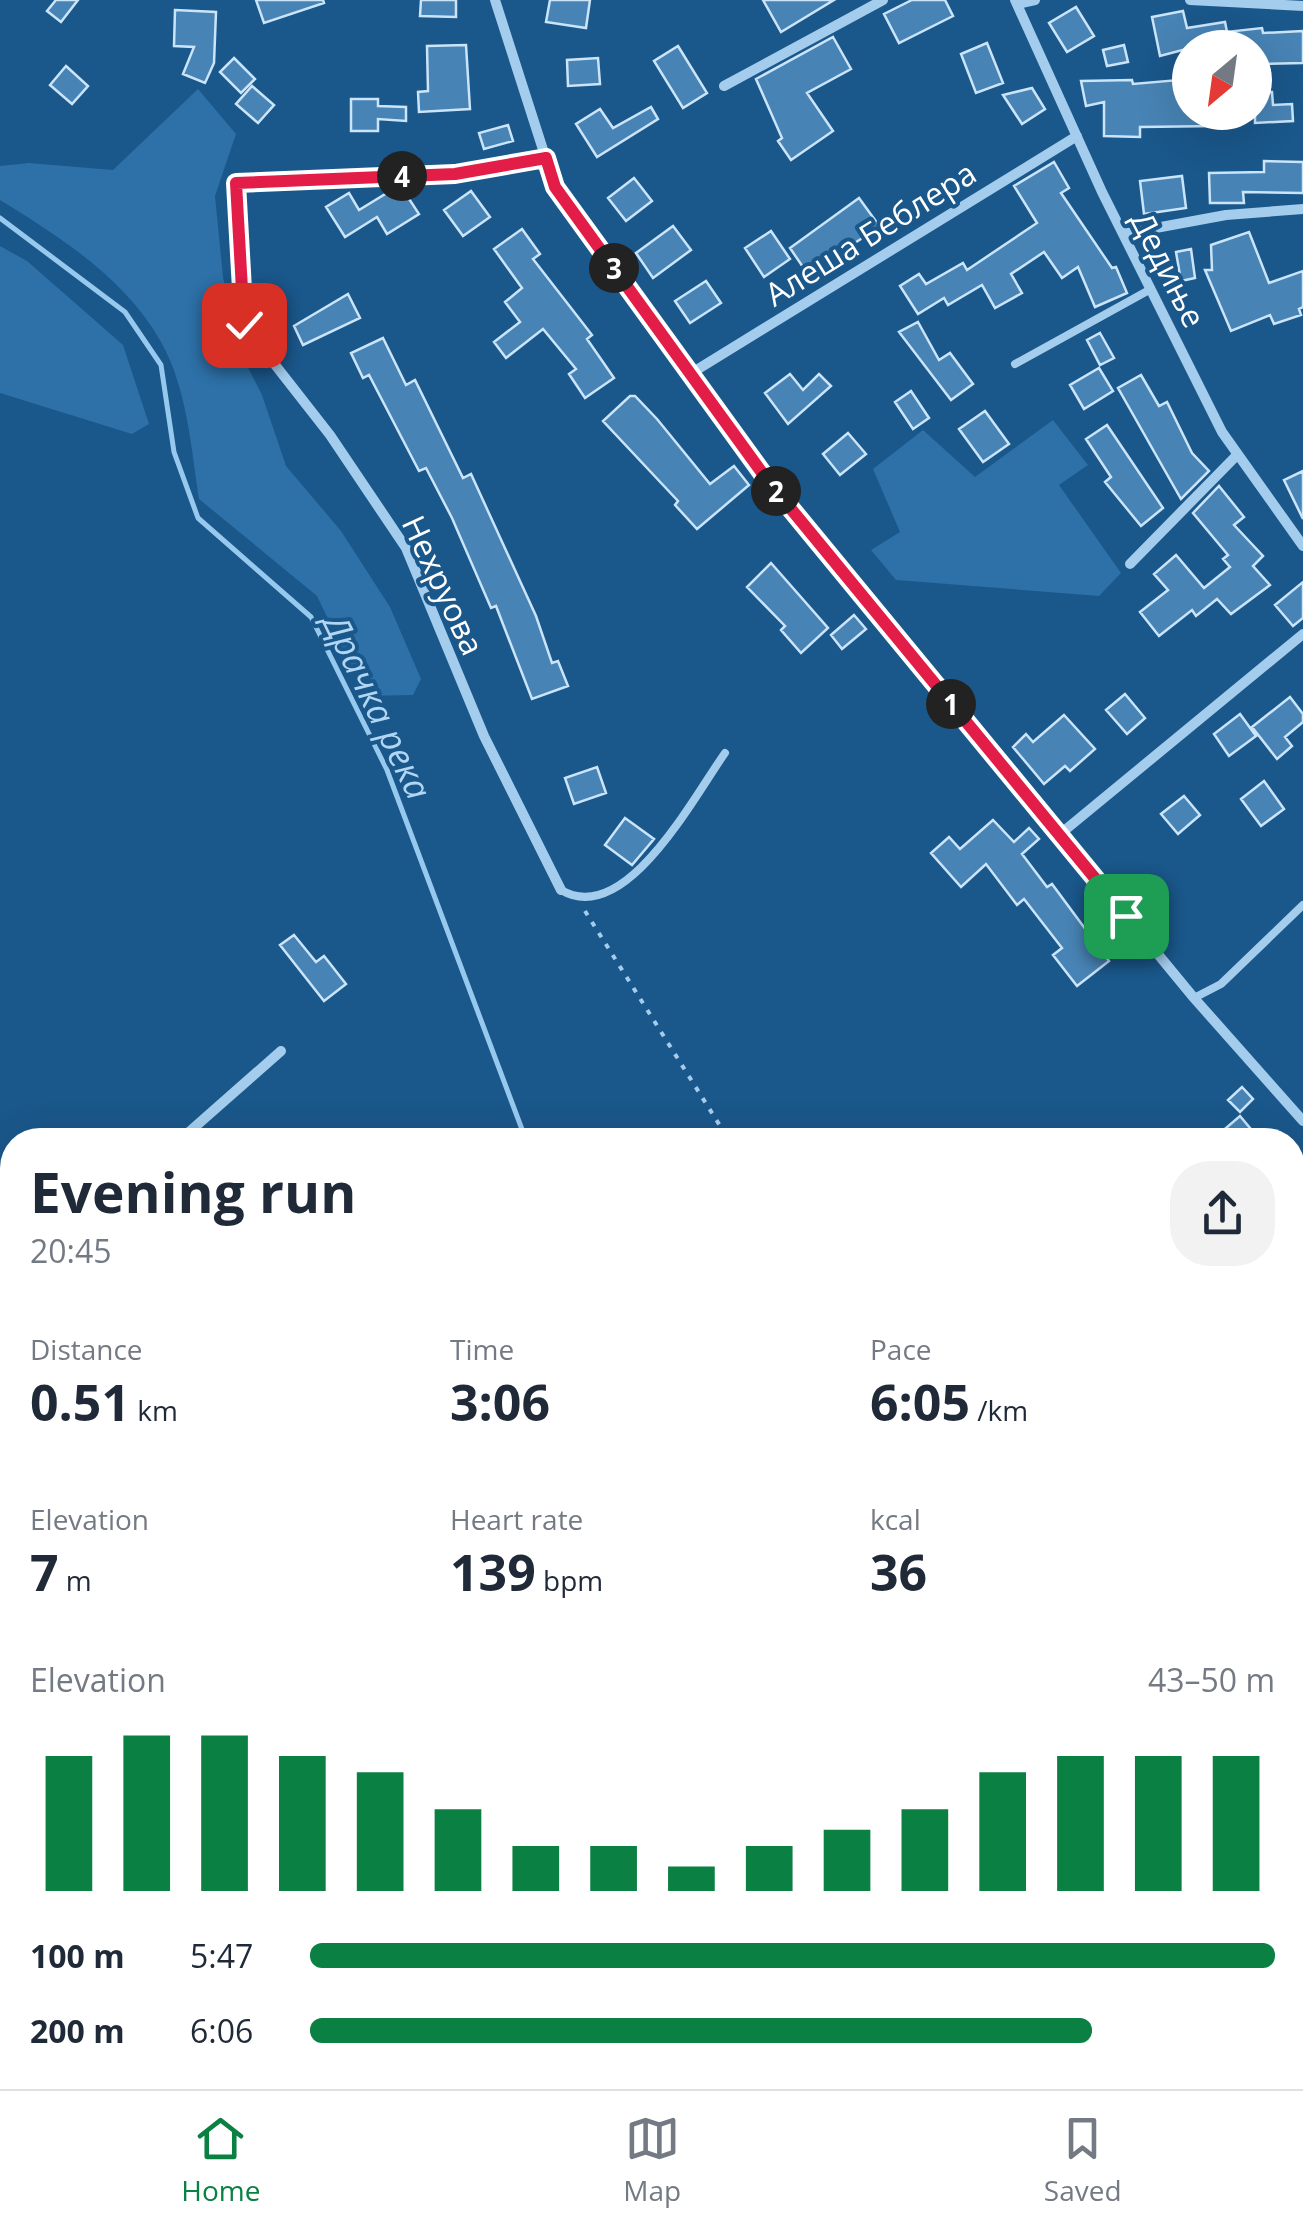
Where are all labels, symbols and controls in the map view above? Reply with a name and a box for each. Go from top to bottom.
north arrow [1172,30,1272,130]
map controls [1172,30,1272,130]
pin: 4 [377,151,427,201]
street label: Алеша Беблера [756,151,984,315]
text: 4 [394,157,410,195]
street label: Дедиње [1121,204,1217,334]
pin: 3 [589,243,639,293]
text: 3 [606,249,622,287]
pin [202,283,287,368]
icon: check [217,298,272,353]
pin: 2 [751,466,801,516]
text: 2 [768,472,784,510]
street label: Нехруова [393,508,495,662]
water label: Драчка река [311,603,443,807]
pin: 1 [926,679,976,729]
text: 1 [943,685,959,723]
pin [1084,874,1169,959]
icon: arrive [1099,889,1154,944]
text: Evening run [30,1154,356,1229]
button: share [1170,1161,1275,1266]
text: 20:45 [30,1229,112,1272]
text: Distance [30,1330,143,1368]
text: Time [450,1330,514,1368]
text: Pace [870,1330,932,1368]
text: 0.51 [30,1368,130,1436]
text: 3:06 [450,1368,550,1436]
text: 6:05 [870,1368,970,1436]
text: km [130,1391,178,1429]
text: /km [970,1391,1028,1429]
text: Elevation [30,1500,149,1538]
text: Heart rate [450,1500,583,1538]
text: kcal [870,1500,921,1538]
text: 7 [30,1538,59,1606]
text: 139 [450,1538,536,1606]
text: 36 [870,1538,927,1606]
text: m [59,1561,92,1599]
text: bpm [536,1561,603,1599]
text: Elevation [30,1658,166,1701]
text: 43–50 m [1148,1658,1275,1701]
text: 100 m [30,1934,125,1977]
text: 5:47 [190,1934,253,1977]
text: 200 m [30,2009,125,2052]
text: 6:06 [190,2009,253,2052]
tab: Home [181,2111,261,2209]
tab: Map [623,2111,681,2209]
tab: Saved [1044,2111,1122,2209]

